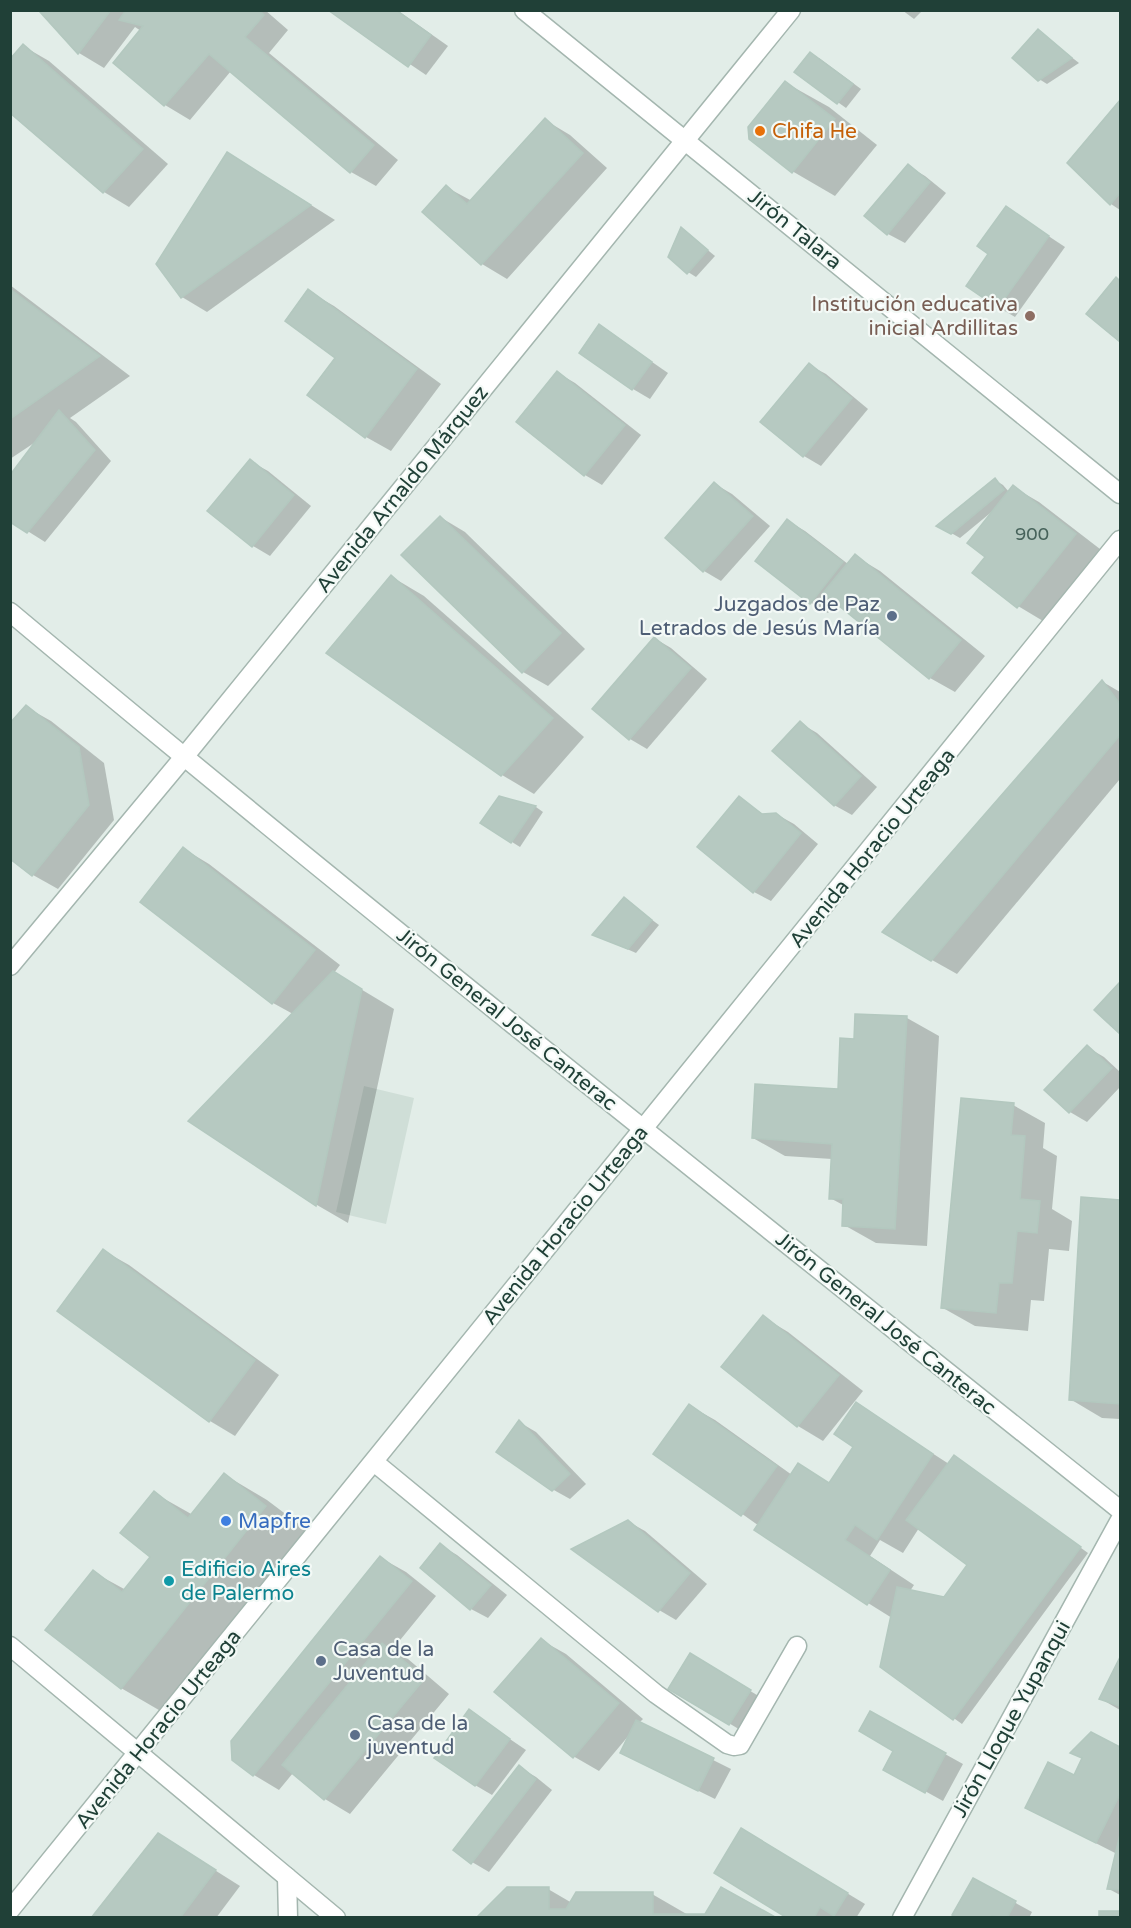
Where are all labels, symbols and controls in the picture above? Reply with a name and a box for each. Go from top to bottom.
place label: Chifa He [772,119,857,144]
marker: Chifa He [753,124,767,138]
street label: Jirón Talara [743,184,847,275]
place label: Institución educativa inicial Ardillitas [811,292,1018,341]
marker: Institución educativa inicial Ardillitas [1023,309,1037,323]
street label: Avenida Arnaldo Márquez [311,381,494,598]
house number: 900 [1015,523,1049,545]
place label: Juzgados de Paz Letrados de Jesús María [639,592,880,641]
marker: Juzgados de Paz Letrados de Jesús María [885,609,899,623]
street label: Avenida Horacio Urteaga [784,744,961,953]
street label: Jirón General José Canterac [391,923,622,1116]
street label: Avenida Horacio Urteaga [477,1121,654,1330]
street label: Jirón General José Canterac [770,1227,1001,1420]
place label: Mapfre [238,1509,311,1534]
marker: Mapfre [219,1514,233,1528]
place label: Edificio Aires de Palermo [181,1557,311,1606]
marker: Edificio Aires de Palermo [162,1574,176,1588]
street label: Jirón Lloque Yupanqui [947,1616,1076,1822]
street label: Avenida Horacio Urteaga [70,1625,247,1834]
place label: Casa de la Juventud [333,1637,434,1686]
marker: Casa de la Juventud [314,1654,328,1668]
place label: Casa de la juventud [366,1711,468,1760]
marker: Casa de la juventud [348,1728,362,1742]

